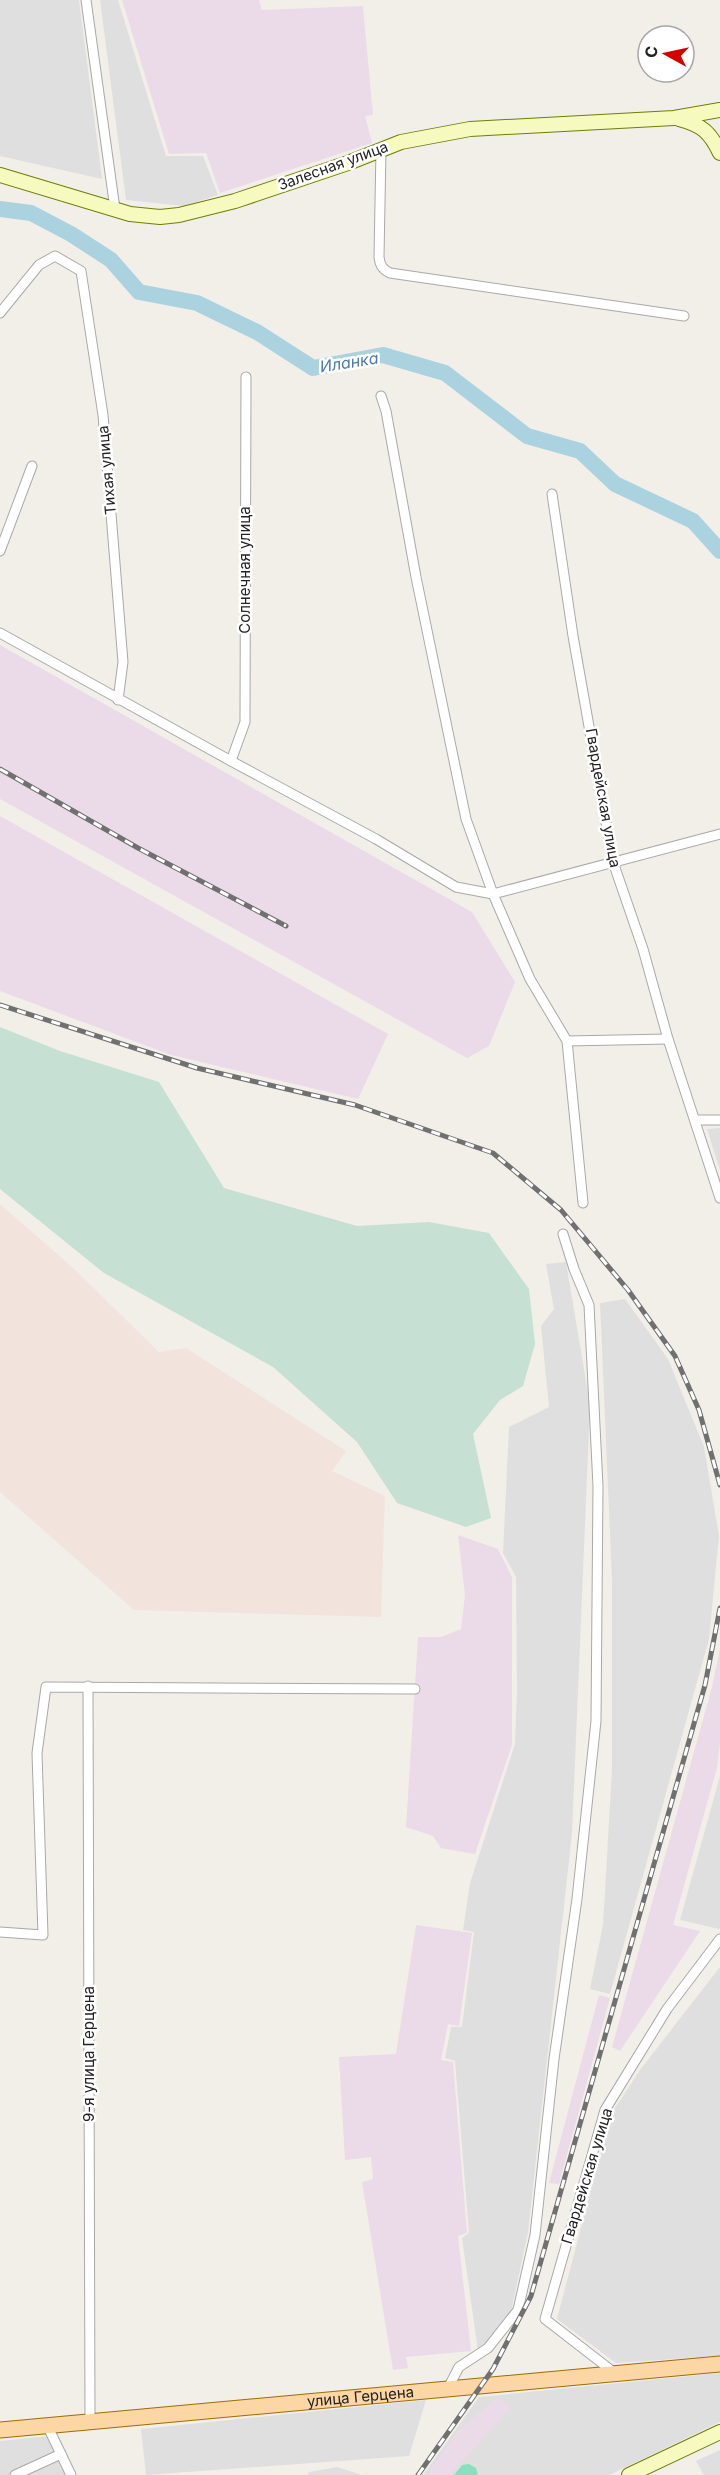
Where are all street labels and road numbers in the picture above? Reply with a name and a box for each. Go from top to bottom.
street label: Залесная улица [275,137,391,194]
street label: Тихая улица [93,425,120,515]
street label: Солнечная улица [235,506,254,634]
street label: Гвардейская улица [582,727,625,869]
street label: 9-я улица Герцена [79,1986,98,2122]
street label: Гвардейская улица [557,2106,616,2246]
street label: улица Герцена [306,2382,415,2411]

